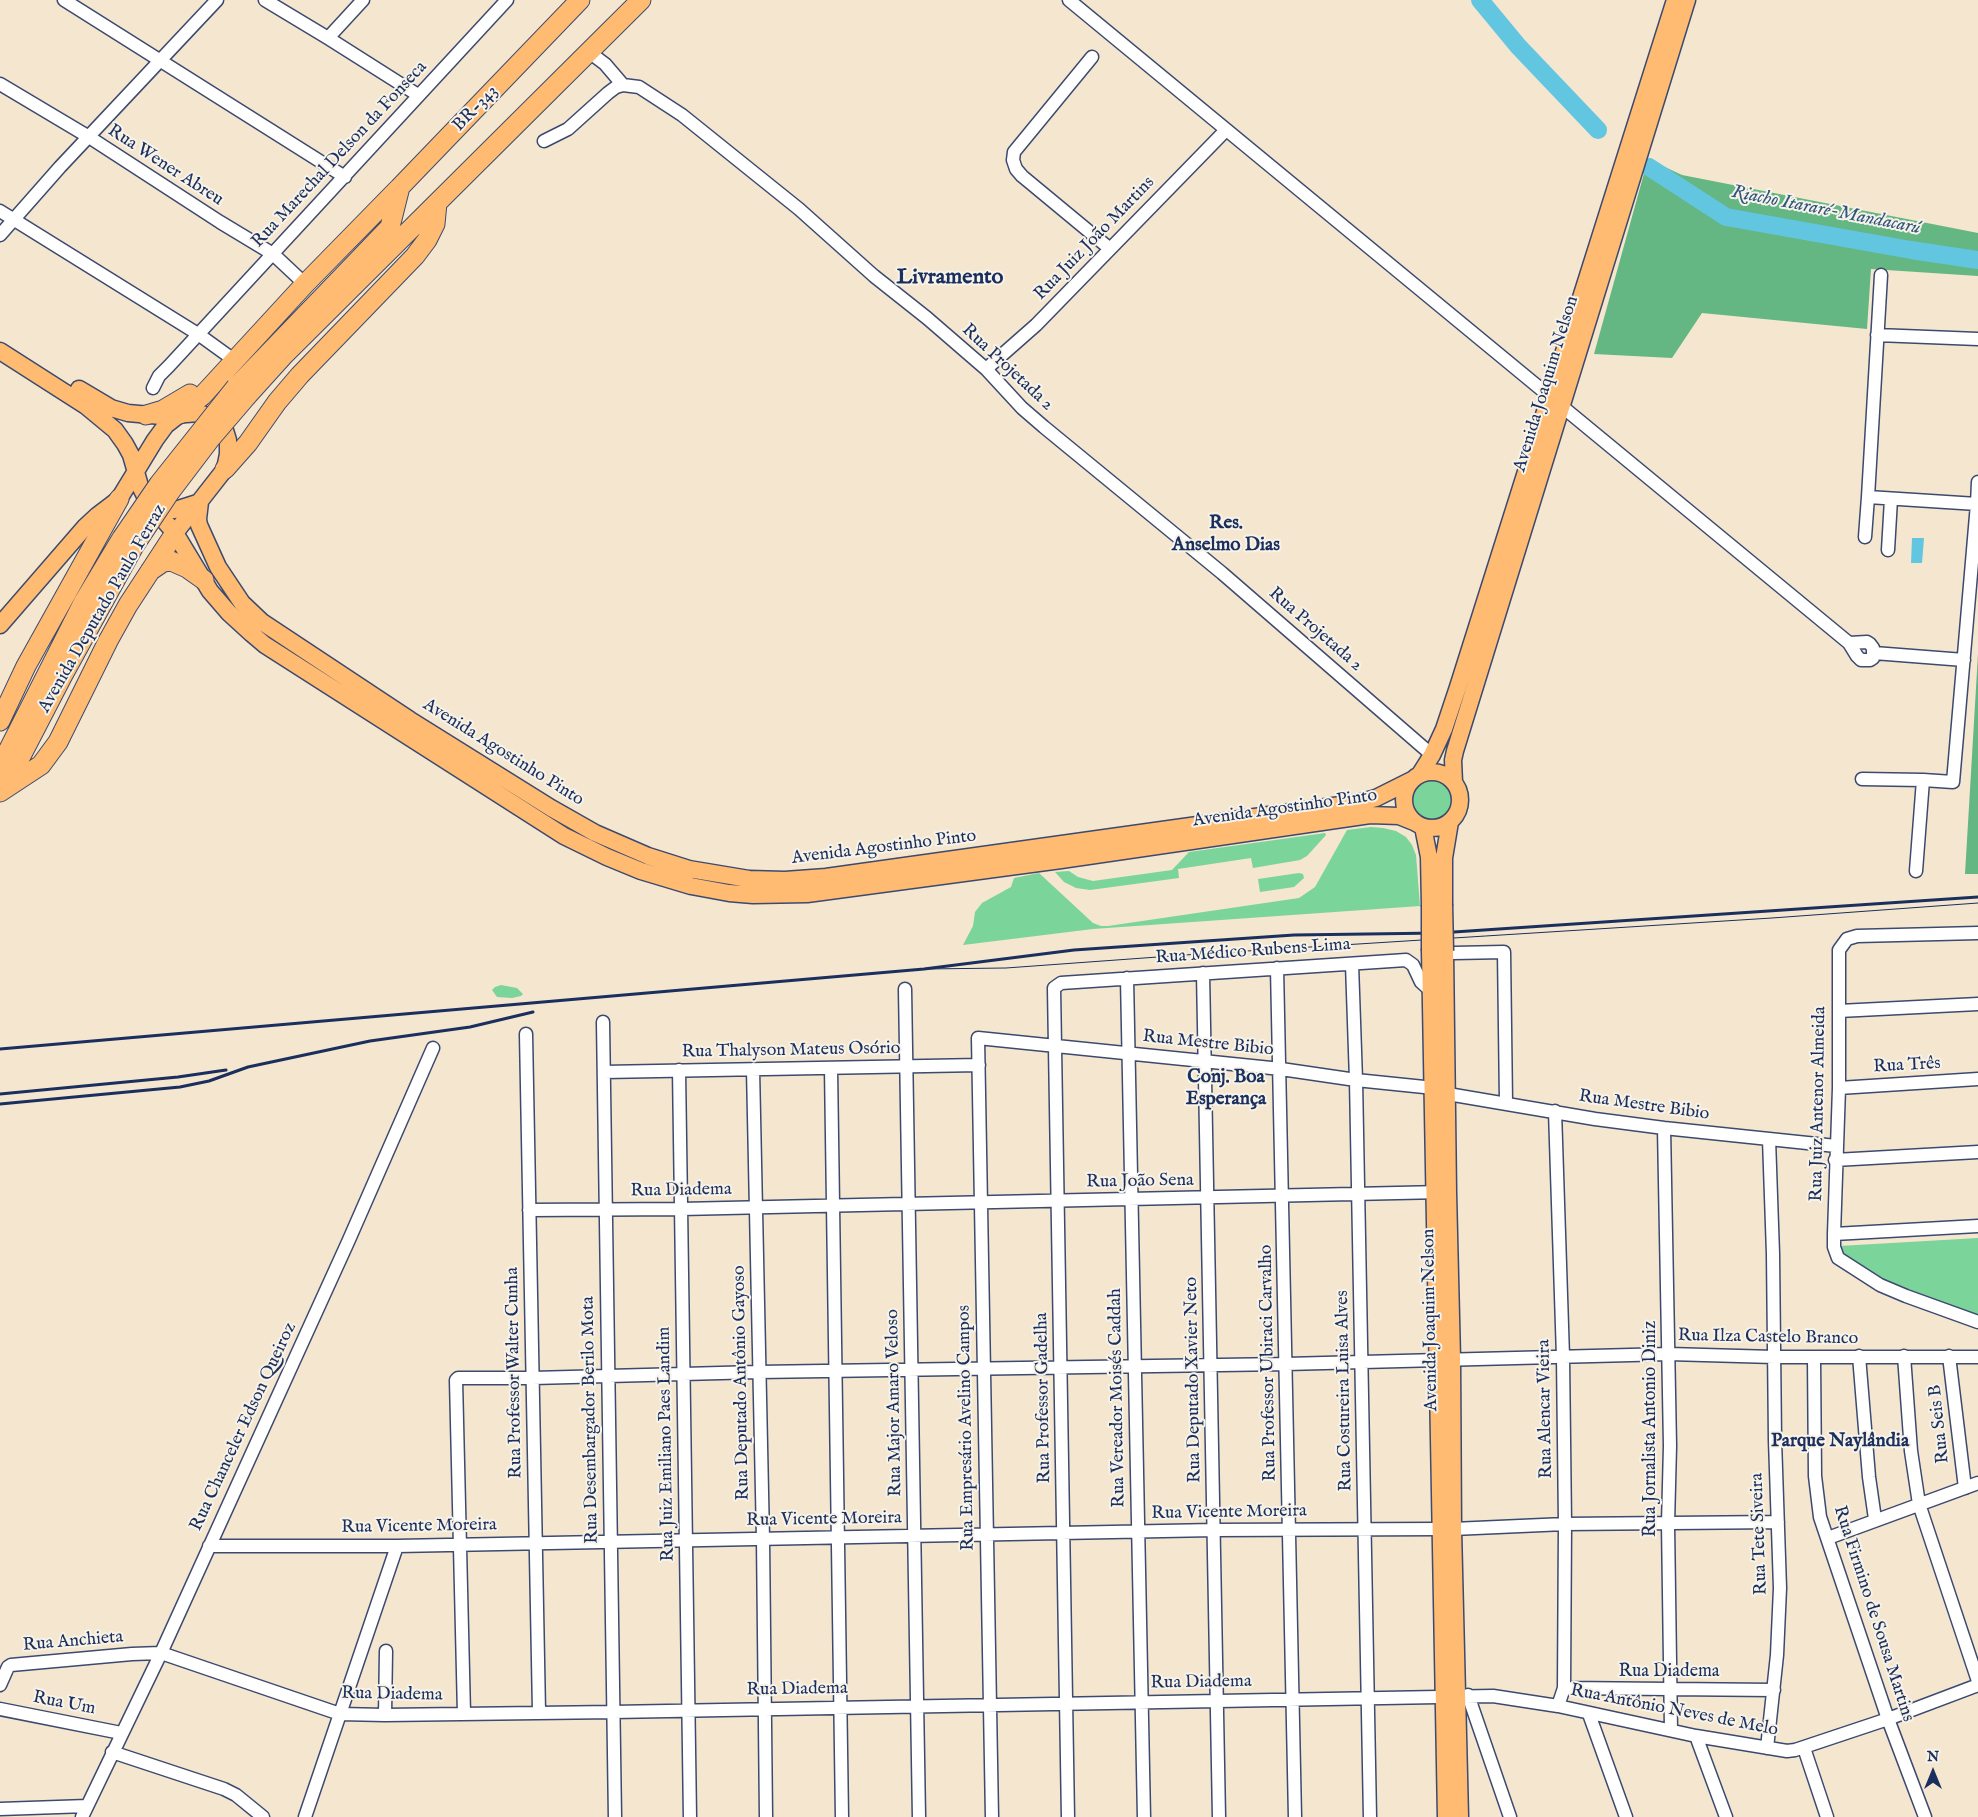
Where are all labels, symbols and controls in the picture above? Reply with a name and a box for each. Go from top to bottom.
street label: Rua Marechal Delson da Fonseca [248,57,432,253]
street label: BR-343 [449,81,503,137]
street label: Rua Wener Abreu [103,121,227,211]
street label: Rua Juiz João Martins [1030,172,1160,306]
water label: Riacho Itararé-Mandacarú [1730,182,1922,240]
district label: Livramento [897,265,1003,291]
street label: Avenida Joaquim Nelson [1510,294,1584,474]
street label: Rua Projetada 2 [957,320,1057,416]
street label: Avenida Deputado Paulo Ferraz [34,501,172,717]
district label: Res. Anselmo Dias [1172,513,1280,557]
street label: Rua Projetada 2 [1264,583,1366,677]
street label: Avenida Agostinho Pinto [419,695,587,811]
street label: Avenida Agostinho Pinto [1192,785,1378,833]
street label: Avenida Agostinho Pinto [790,826,978,870]
street label: Rua Médico Rubens Lima [1155,934,1351,970]
street label: Rua Juiz Antenor Almeida [1806,1006,1832,1202]
street label: Rua Mestre Bibio [1141,1026,1275,1062]
street label: Rua Thalyson Mateus Osório [681,1038,901,1064]
street label: Rua Três [1873,1053,1941,1079]
district label: Conj. Boa Esperança [1186,1067,1266,1111]
street label: Rua Mestre Bibio [1577,1086,1711,1126]
street label: Rua João Sena [1086,1170,1194,1194]
street label: Rua Diadema [630,1179,732,1203]
street label: Avenida Joaquim Nelson [1419,1228,1443,1412]
street label: Rua Professor Ubiraci Carvalho [1256,1244,1282,1482]
street label: Rua Deputado Antônio Gayoso [729,1265,755,1501]
street label: Rua Professor Walter Cunha [502,1267,528,1479]
street label: Rua Deputado Xavier Neto [1181,1277,1207,1483]
street label: Rua Vereador Moisés Caddah [1105,1288,1131,1508]
street label: Rua Costureira Luisa Alves [1332,1290,1358,1492]
street label: Rua Desembargador Berilo Mota [578,1296,604,1544]
street label: Rua Empresário Avelino Campos [954,1305,980,1551]
street label: Rua Major Amaro Veloso [883,1309,907,1497]
street label: Rua Professor Gadelha [1032,1312,1056,1484]
street label: Rua Chanceler Edson Queiroz [186,1319,302,1535]
street label: Rua Jornalista Antonio Diniz [1640,1321,1662,1537]
street label: Rua Juiz Emiliano Paes Landim [654,1326,680,1562]
street label: Rua Ilza Castelo Branco [1678,1326,1858,1350]
street label: Rua Alencar Vieira [1534,1339,1558,1479]
street label: Rua Seis B [1925,1384,1955,1464]
district label: Parque Naylândia [1771,1431,1909,1453]
street label: Rua Tete Siveira [1747,1473,1773,1595]
street label: Rua Vicente Moreira [1151,1501,1307,1525]
street label: Rua Firmino de Sousa Martins [1828,1503,1918,1725]
street label: Rua Vicente Moreira [746,1508,902,1532]
street label: Rua Vicente Moreira [341,1515,497,1539]
street label: Rua Anchieta [22,1627,124,1657]
street label: Rua Diadema [1618,1661,1720,1683]
street label: Rua Diadema [1150,1671,1252,1695]
street label: Rua Diadema [746,1678,848,1702]
street label: Rua Antônio Neves de Melo [1568,1680,1780,1742]
street label: Rua Diadema [341,1683,443,1707]
street label: Rua Um [31,1687,97,1721]
north arrow [1908,1747,1958,1797]
text: N [1927,1748,1939,1766]

